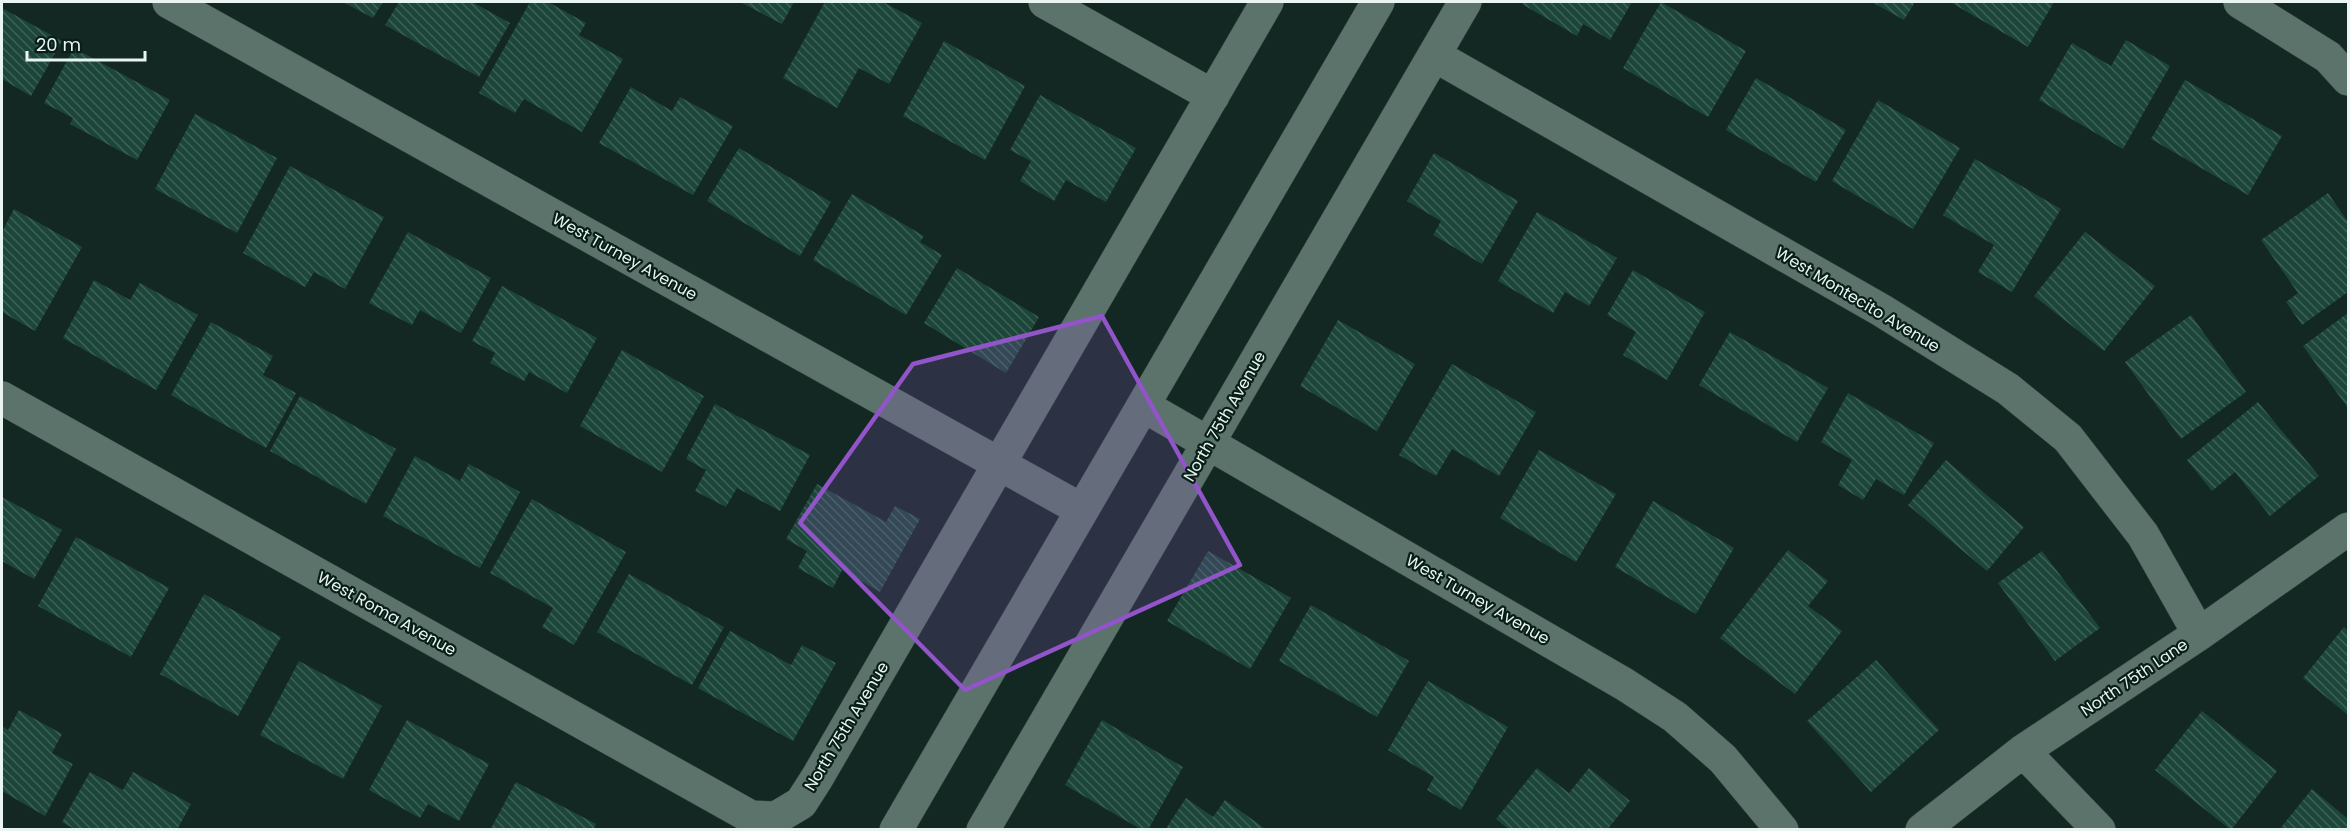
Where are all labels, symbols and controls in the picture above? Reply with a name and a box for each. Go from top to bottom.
scale bar [27,24,146,62]
text: 20 m [36,32,81,57]
street label: West Turney Avenue [548,207,701,306]
street label: West Montecito Avenue [1771,241,1944,358]
street label: North 75th Avenue [1178,347,1271,486]
street label: West Turney Avenue [1402,549,1554,650]
street label: West Roma Avenue [313,566,460,661]
street label: North 75th Lane [2076,633,2193,722]
street label: North 75th Avenue [799,657,894,795]

